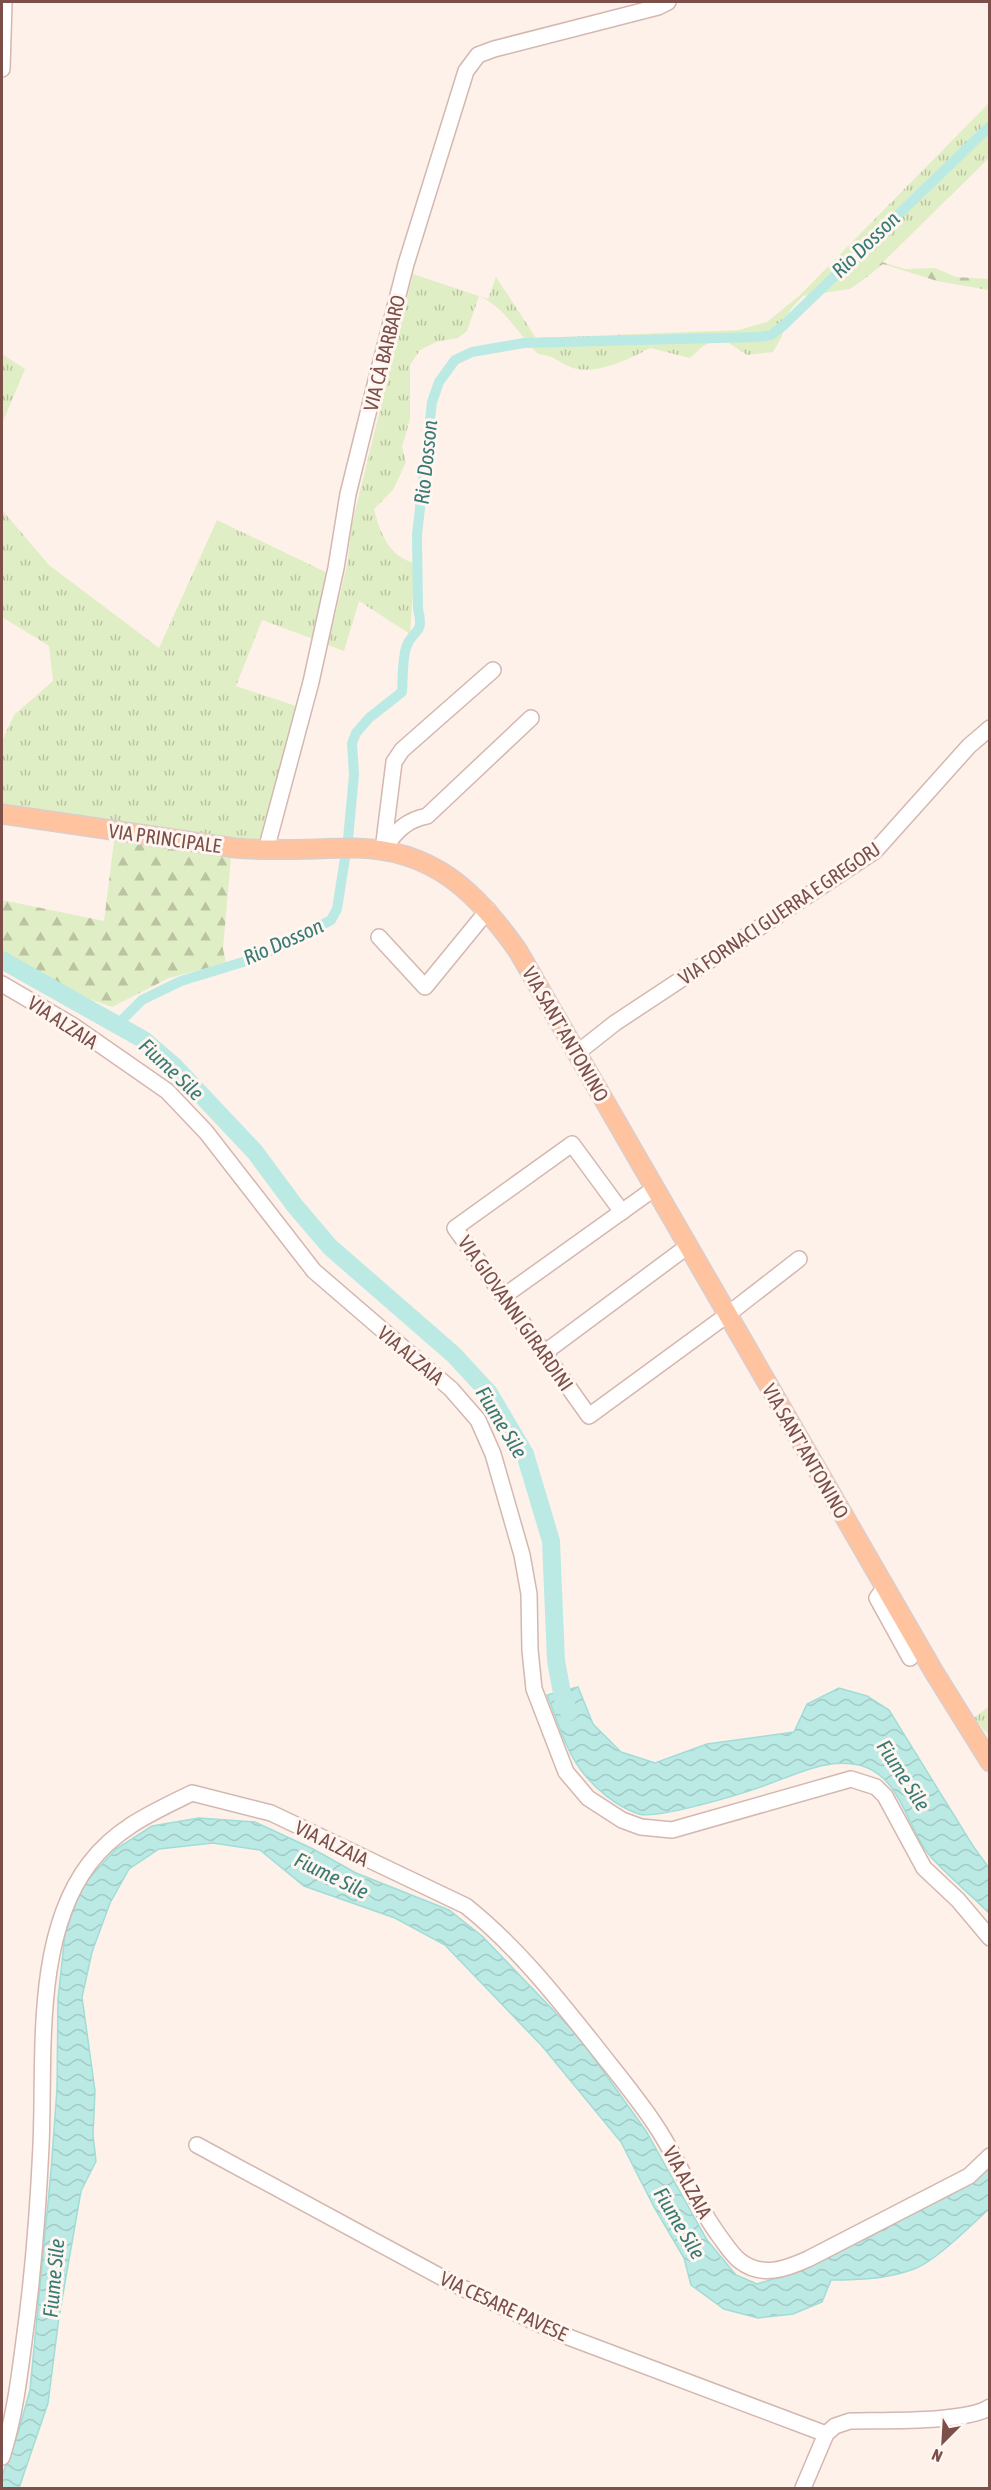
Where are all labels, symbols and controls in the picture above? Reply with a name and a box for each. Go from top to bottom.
water label: Rio Dosson [826,206,904,282]
street label: VIA CÀ BARBARO [358,292,410,414]
water label: Rio Dosson [409,419,441,505]
street label: VIA PRINCIPALE [107,819,223,857]
street label: VIA FORNACI GUERRA E GREGORJ [674,837,884,989]
water label: Rio Dosson [239,913,327,969]
street label: VIA SANT'ANTONINO [518,963,614,1105]
street label: VIA ALZAIA [24,991,102,1053]
water label: Fiume Sile [135,1033,209,1105]
street label: VIA GIOVANNI GIRARDINI [454,1231,578,1395]
street label: VIA ALZAIA [373,1321,449,1389]
street label: VIA SANT'ANTONINO [758,1380,854,1522]
water label: Fiume Sile [471,1382,533,1462]
water label: Fiume Sile [872,1735,936,1815]
street label: VIA ALZAIA [292,1815,373,1871]
water label: Fiume Sile [291,1847,373,1903]
street label: VIA ALZAIA [659,2142,717,2222]
water label: Fiume Sile [649,2183,711,2263]
water label: Fiume Sile [38,2237,68,2319]
street label: VIA CESARE PAVESE [437,2266,572,2346]
north arrow [913,2412,973,2472]
text: N [929,2446,945,2466]

